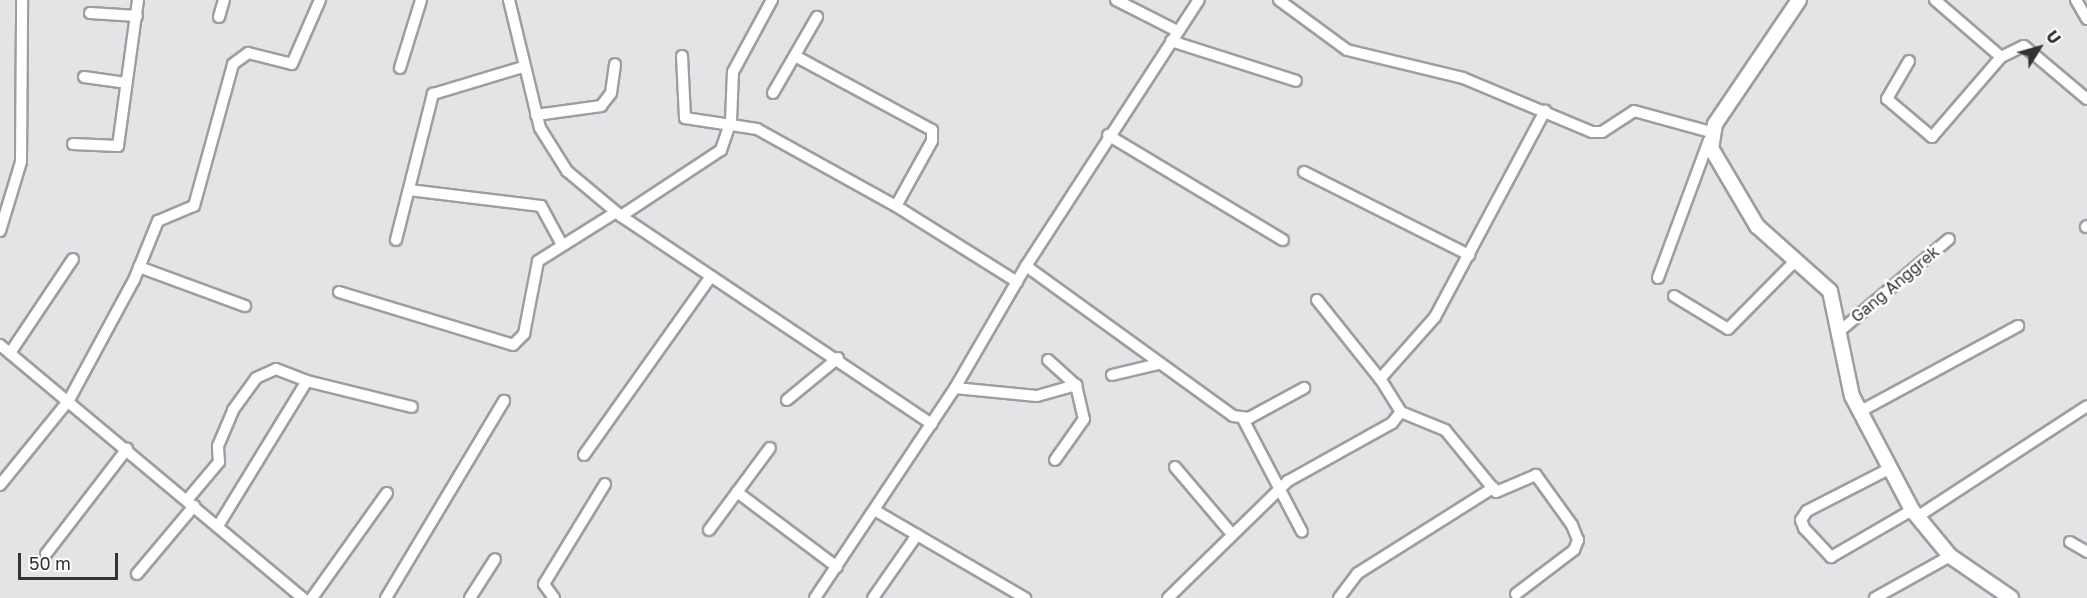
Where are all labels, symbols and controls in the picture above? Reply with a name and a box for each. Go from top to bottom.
north arrow [2009,18,2069,78]
text: U [2042,26,2065,48]
street label: Gang Anggrek [1847,242,1943,326]
scale bar [21,541,122,579]
text: 50 m [29,552,71,574]

